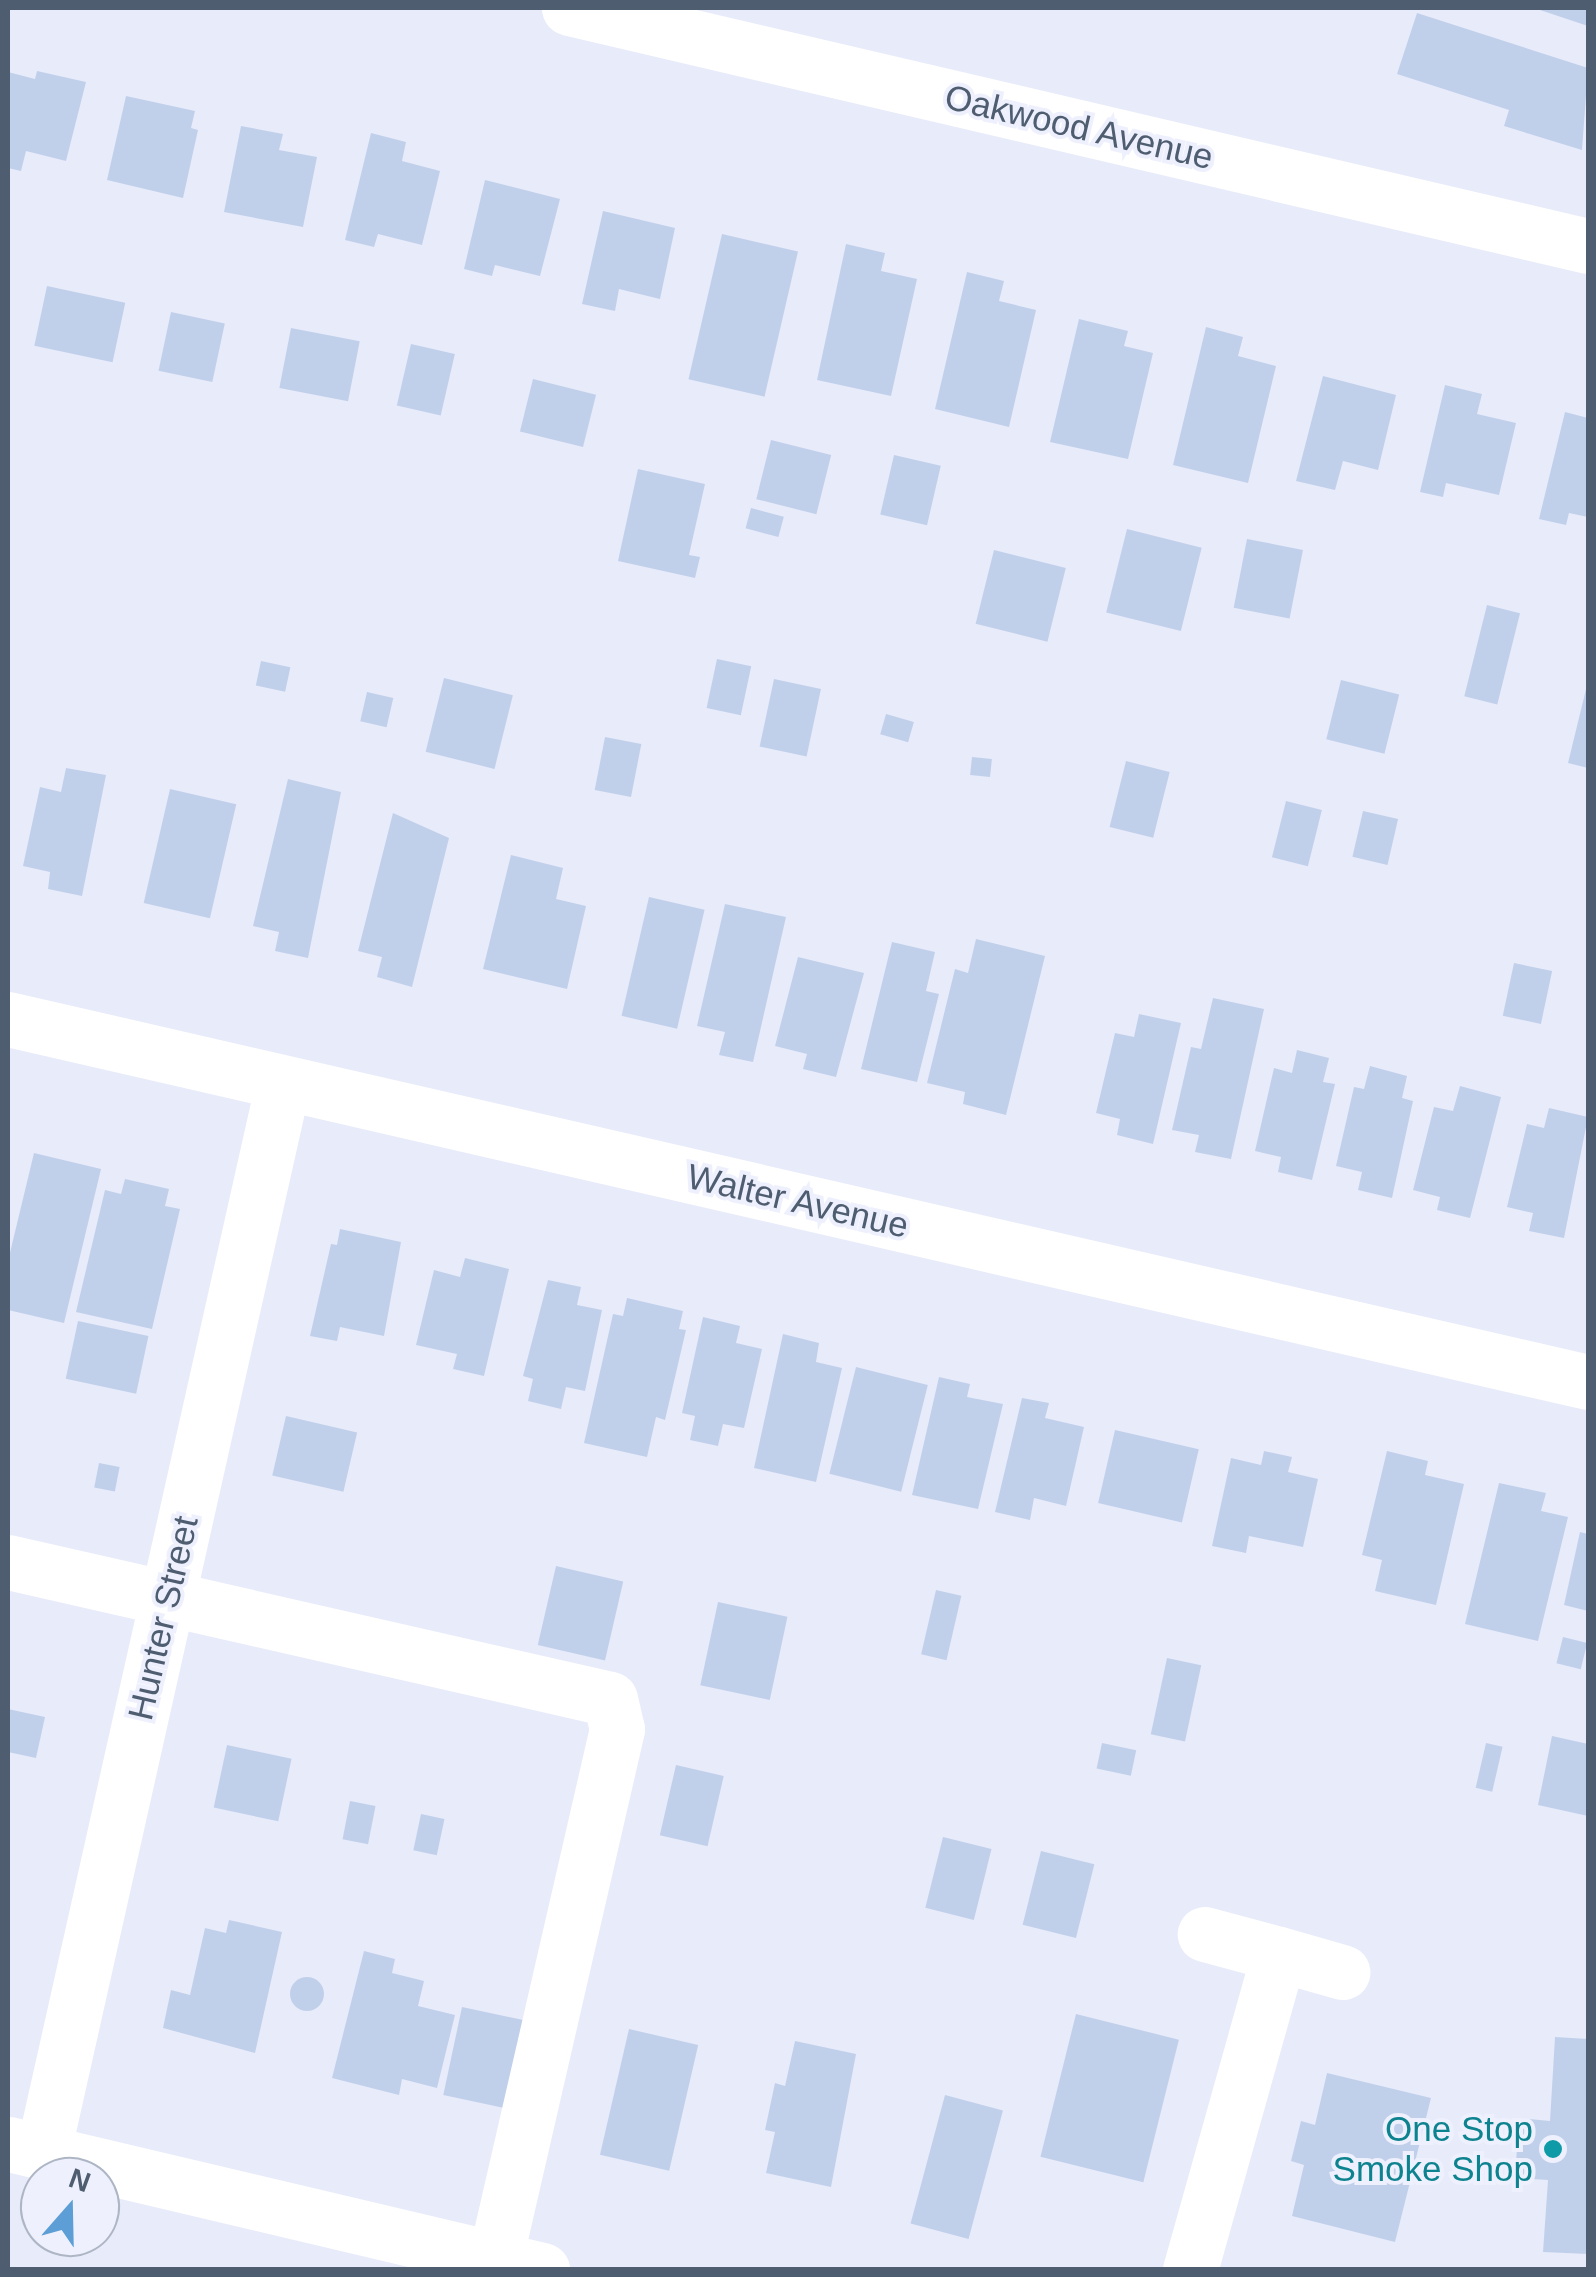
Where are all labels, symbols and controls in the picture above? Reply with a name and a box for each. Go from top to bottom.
street label: Oakwood Avenue [940,76,1218,178]
street label: Walter Avenue [682,1155,914,1247]
street label: Hunter Street [119,1512,207,1724]
place label: One Stop Smoke Shop [1333,2108,1533,2190]
marker: One Stop Smoke Shop [1542,2138,1564,2160]
north arrow [20,2157,120,2257]
text: N [65,2162,95,2198]

